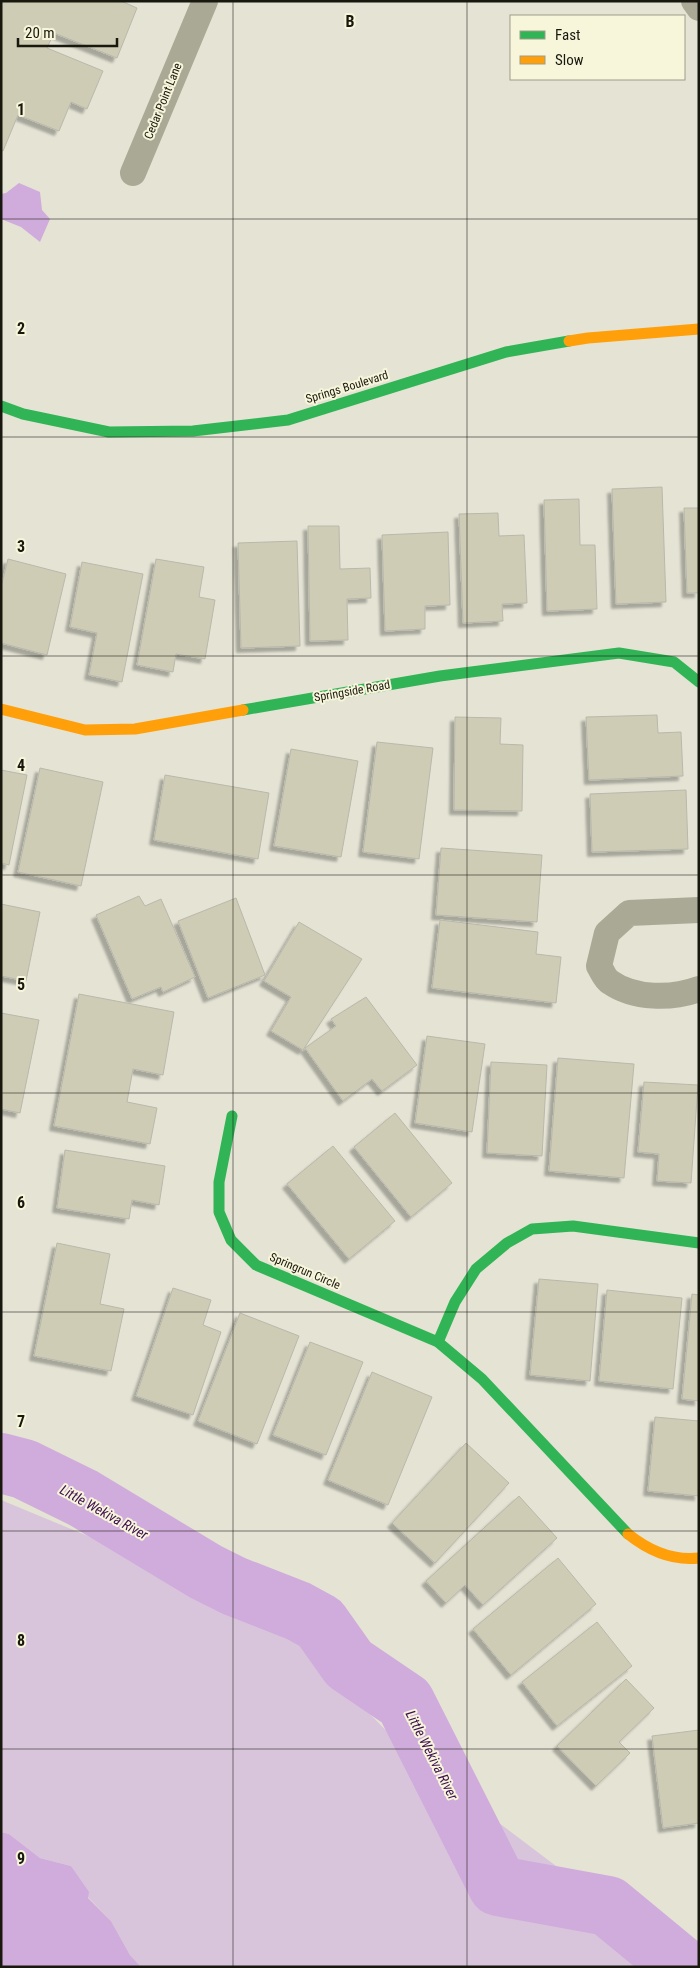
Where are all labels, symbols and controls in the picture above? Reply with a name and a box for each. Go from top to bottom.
text: B [346,12,355,31]
scale bar [18,15,116,47]
legend [510,15,685,80]
text: 20 m [25,24,55,42]
text: Fast [555,26,580,44]
text: Slow [555,51,584,69]
street label: Cedar Point Lane [141,61,185,141]
text: 1 [17,100,25,119]
text: 2 [17,319,25,338]
street label: Springs Boulevard [304,368,390,406]
text: 3 [17,537,25,556]
street label: Springside Road [313,677,391,705]
text: 4 [17,756,25,775]
text: 5 [17,975,25,994]
text: 6 [17,1193,25,1212]
street label: Springrun Circle [268,1250,343,1292]
text: 7 [17,1412,25,1431]
water label: Little Wekiva River [57,1481,151,1543]
text: 8 [17,1631,25,1650]
water label: Little Wekiva River [403,1708,462,1803]
text: 9 [17,1849,25,1868]

